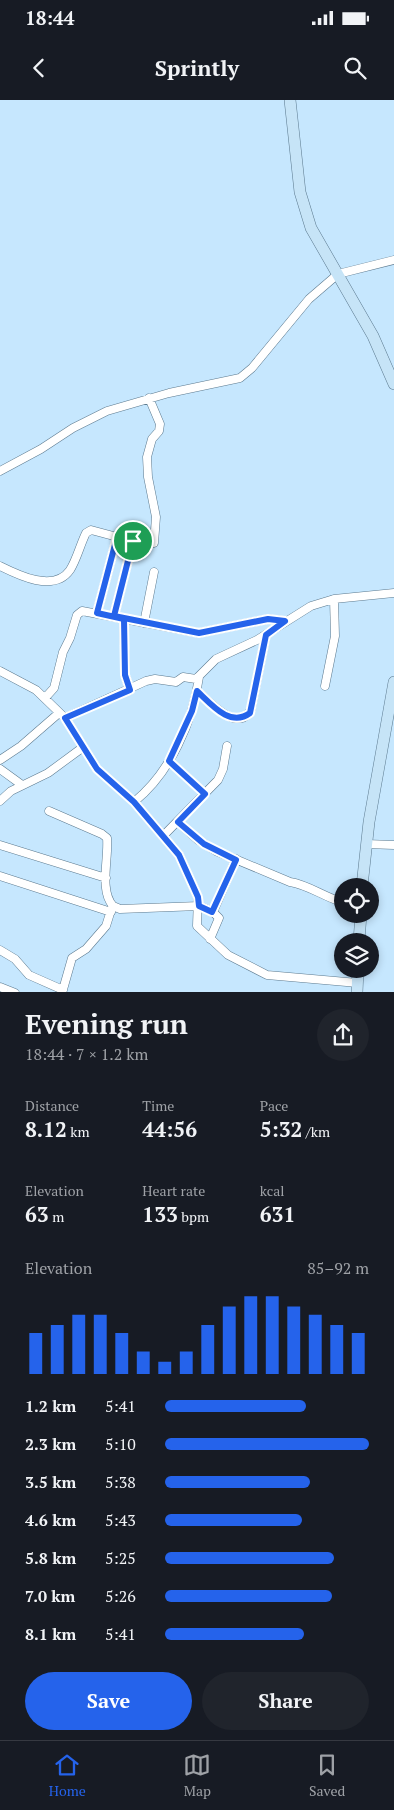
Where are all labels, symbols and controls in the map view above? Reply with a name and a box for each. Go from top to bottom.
text: 18:44 [25,5,74,30]
text: Sprintly [155,53,239,82]
icon: back [25,54,53,82]
icon: search [341,54,369,82]
pin [112,520,154,562]
icon: arrive [119,527,147,555]
map controls [334,878,379,978]
button: locate [334,878,379,923]
button: layers [334,933,379,978]
text: Evening run [25,1005,188,1042]
button: share [317,1009,369,1061]
text: 18:44 · 7 × 1.2 km [25,1043,148,1065]
text: Distance [25,1096,79,1115]
text: Time [142,1096,174,1115]
text: Pace [260,1096,288,1115]
text: 8.12 [25,1115,67,1143]
text: 44:56 [142,1115,197,1143]
text: 5:32 [260,1115,302,1143]
text: km [67,1122,90,1141]
text: /km [302,1122,330,1141]
text: Elevation [25,1181,84,1200]
text: Heart rate [142,1181,205,1200]
text: kcal [260,1181,285,1200]
text: 63 [25,1200,49,1228]
text: 133 [142,1200,178,1228]
text: 631 [260,1200,295,1228]
text: m [49,1207,64,1226]
text: bpm [178,1207,209,1226]
text: Elevation [25,1257,92,1279]
text: 85–92 m [307,1257,369,1279]
text: 1.2 km [25,1395,76,1417]
text: 5:41 [105,1395,136,1417]
text: 2.3 km [25,1433,76,1455]
text: 5:10 [105,1433,136,1455]
text: 3.5 km [25,1471,76,1493]
text: 5:38 [105,1471,136,1493]
text: 4.6 km [25,1509,76,1531]
text: 5:43 [105,1509,136,1531]
text: 5.8 km [25,1547,76,1569]
text: 5:25 [105,1547,136,1569]
text: 7.0 km [25,1585,75,1607]
text: 5:26 [105,1585,136,1607]
text: 8.1 km [25,1623,76,1645]
text: 5:41 [105,1623,136,1645]
button: Save [25,1672,192,1730]
button: Share [202,1672,369,1730]
tab: Home [49,1751,86,1800]
tab: Map [183,1751,211,1800]
tab: Saved [309,1751,345,1800]

